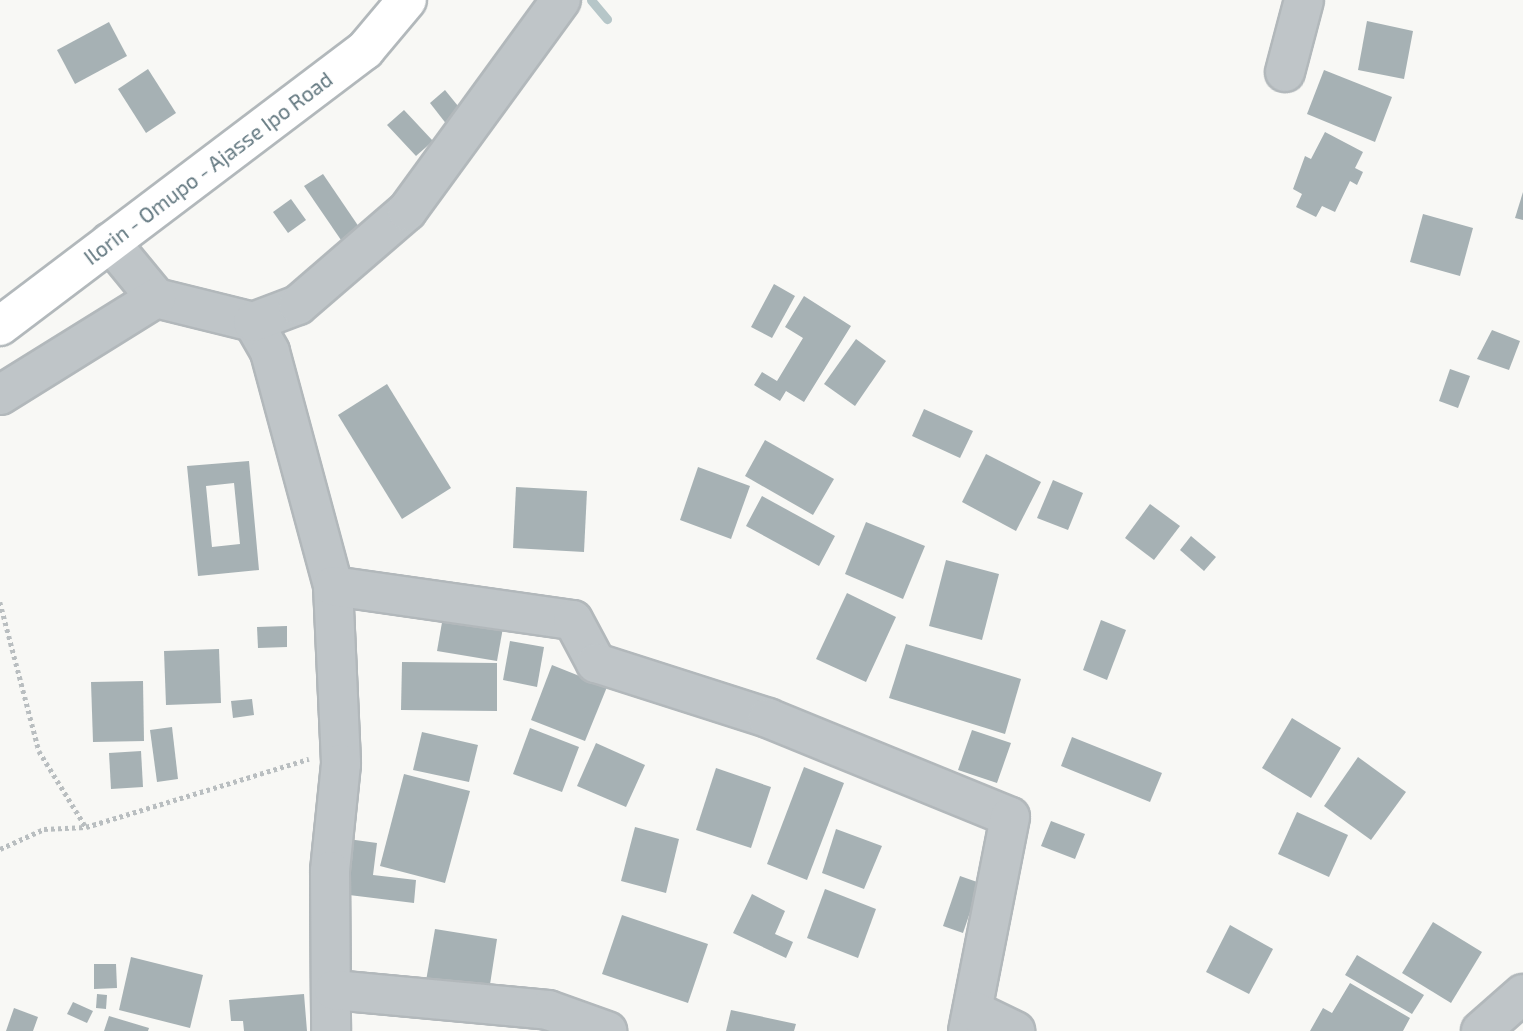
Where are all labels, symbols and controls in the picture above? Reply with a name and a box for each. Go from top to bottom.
street label: Ilorin - Omupo - Ajasse Ipo Road [78,66,338,270]

